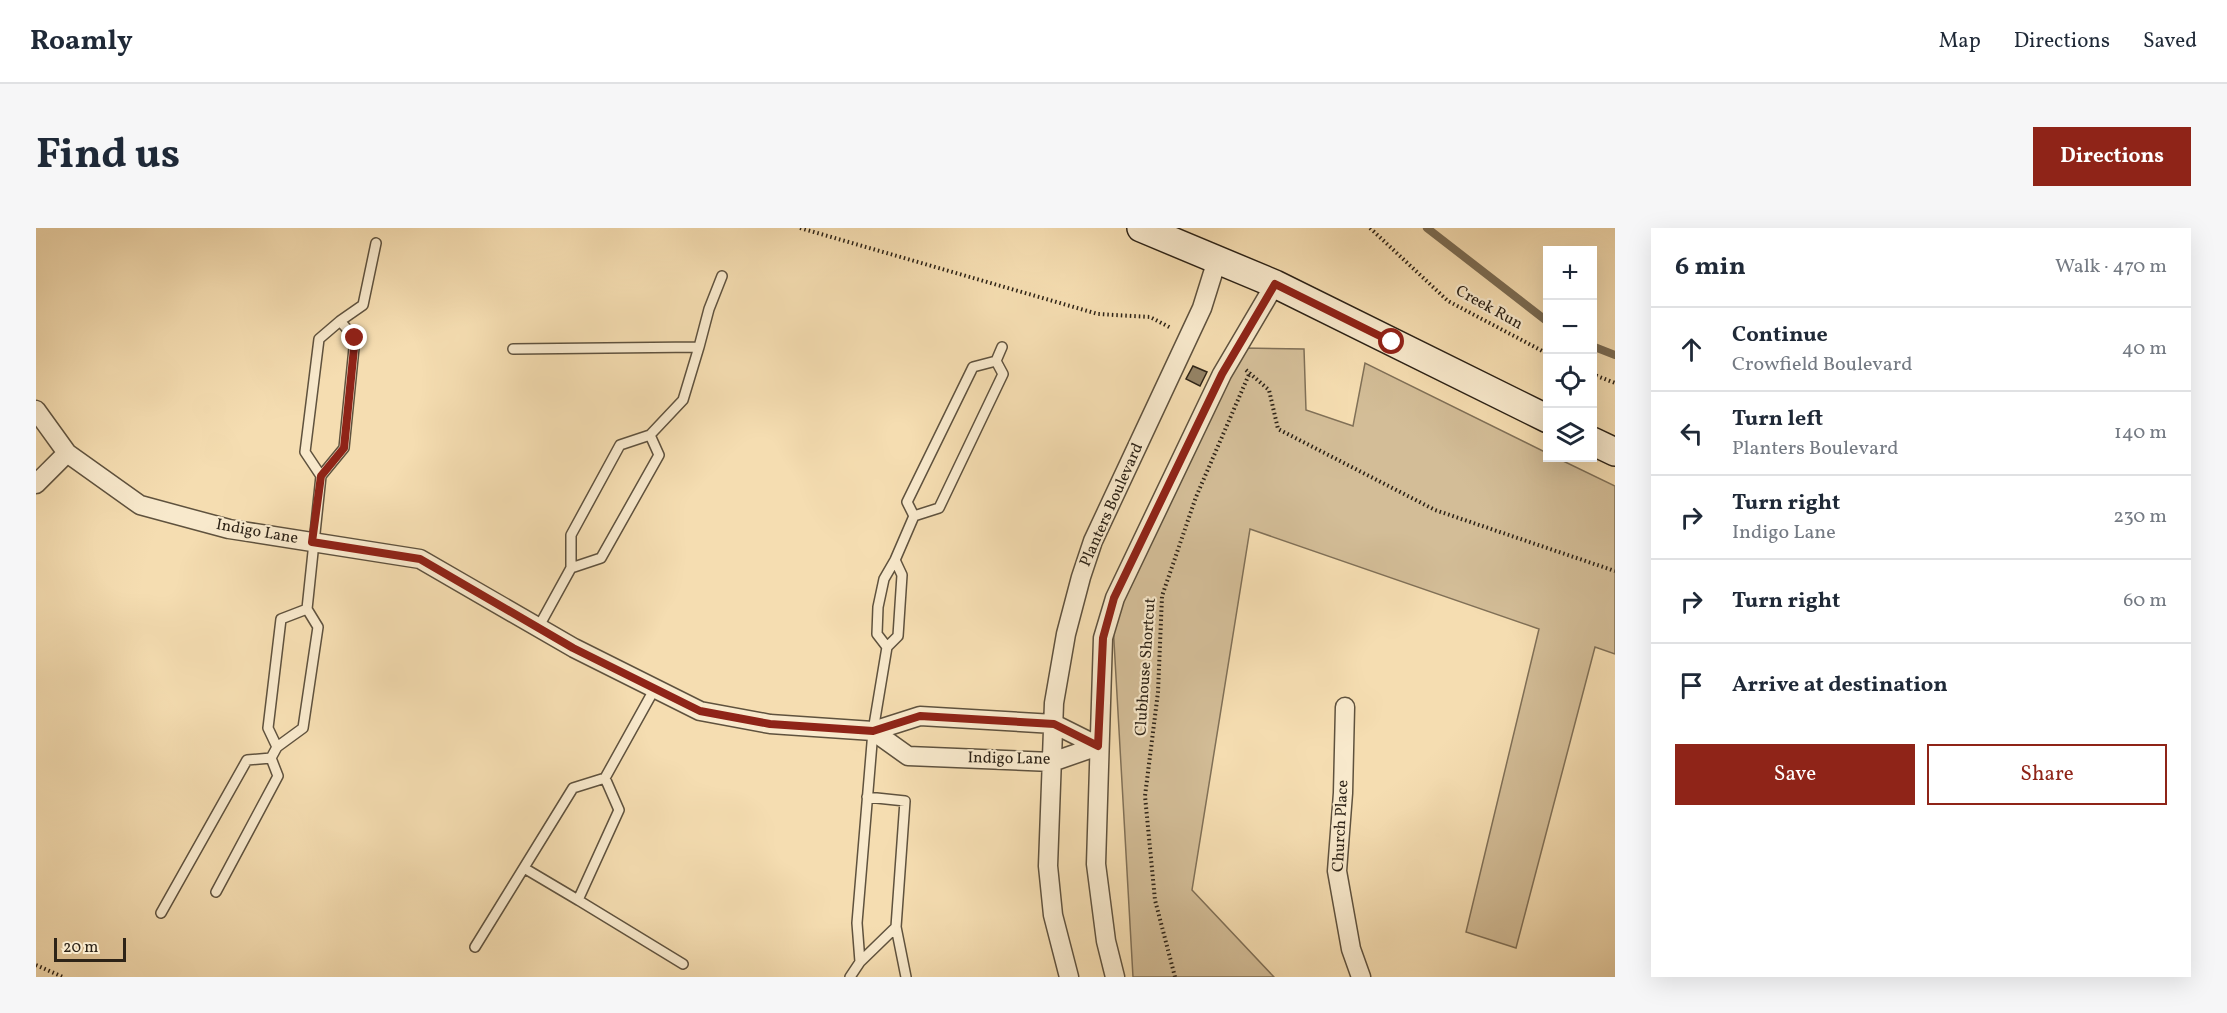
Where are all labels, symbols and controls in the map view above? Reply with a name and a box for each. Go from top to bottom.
text: Roamly [30,22,133,61]
text: Map [1939,27,1981,56]
text: Directions [2014,27,2110,56]
text: Saved [2143,27,2197,56]
text: Find us [36,127,180,186]
button: Directions [2033,127,2191,186]
map controls [1543,246,1597,462]
button: + [1543,246,1597,300]
text: 6 min [1675,249,1746,285]
text: Walk · 470 m [2055,253,2167,281]
street label: Creek Run [1451,280,1527,336]
button: − [1543,300,1597,354]
text: Continue [1732,320,1828,351]
route end [341,324,367,350]
route start [1378,328,1404,354]
icon: ahead [1675,333,1708,366]
text: 40 m [2122,335,2167,363]
text: Crowfield Boulevard [1732,351,1912,379]
button: locate [1543,354,1597,408]
text: Turn left [1732,404,1823,435]
button: layers [1543,408,1597,462]
icon: left [1675,417,1708,450]
text: 140 m [2114,419,2167,447]
text: Planters Boulevard [1732,435,1899,463]
street label: Planters Boulevard [1075,440,1149,570]
text: Turn right [1732,488,1840,519]
icon: right [1675,501,1708,534]
text: 230 m [2113,503,2167,531]
street label: Indigo Lane [214,514,300,550]
text: Indigo Lane [1732,519,1836,547]
icon: right [1675,585,1708,618]
text: Turn right [1732,586,1840,617]
text: 60 m [2123,587,2167,615]
street label: Clubhouse Shortcut [1130,597,1162,737]
icon: arrive [1675,669,1708,702]
text: Arrive at destination [1732,670,1948,701]
button: Save [1675,744,1915,805]
button: Share [1927,744,2167,805]
street label: Indigo Lane [967,747,1051,771]
street label: Church Place [1328,779,1354,873]
scale bar [54,935,126,962]
text: 20 m [63,937,98,959]

